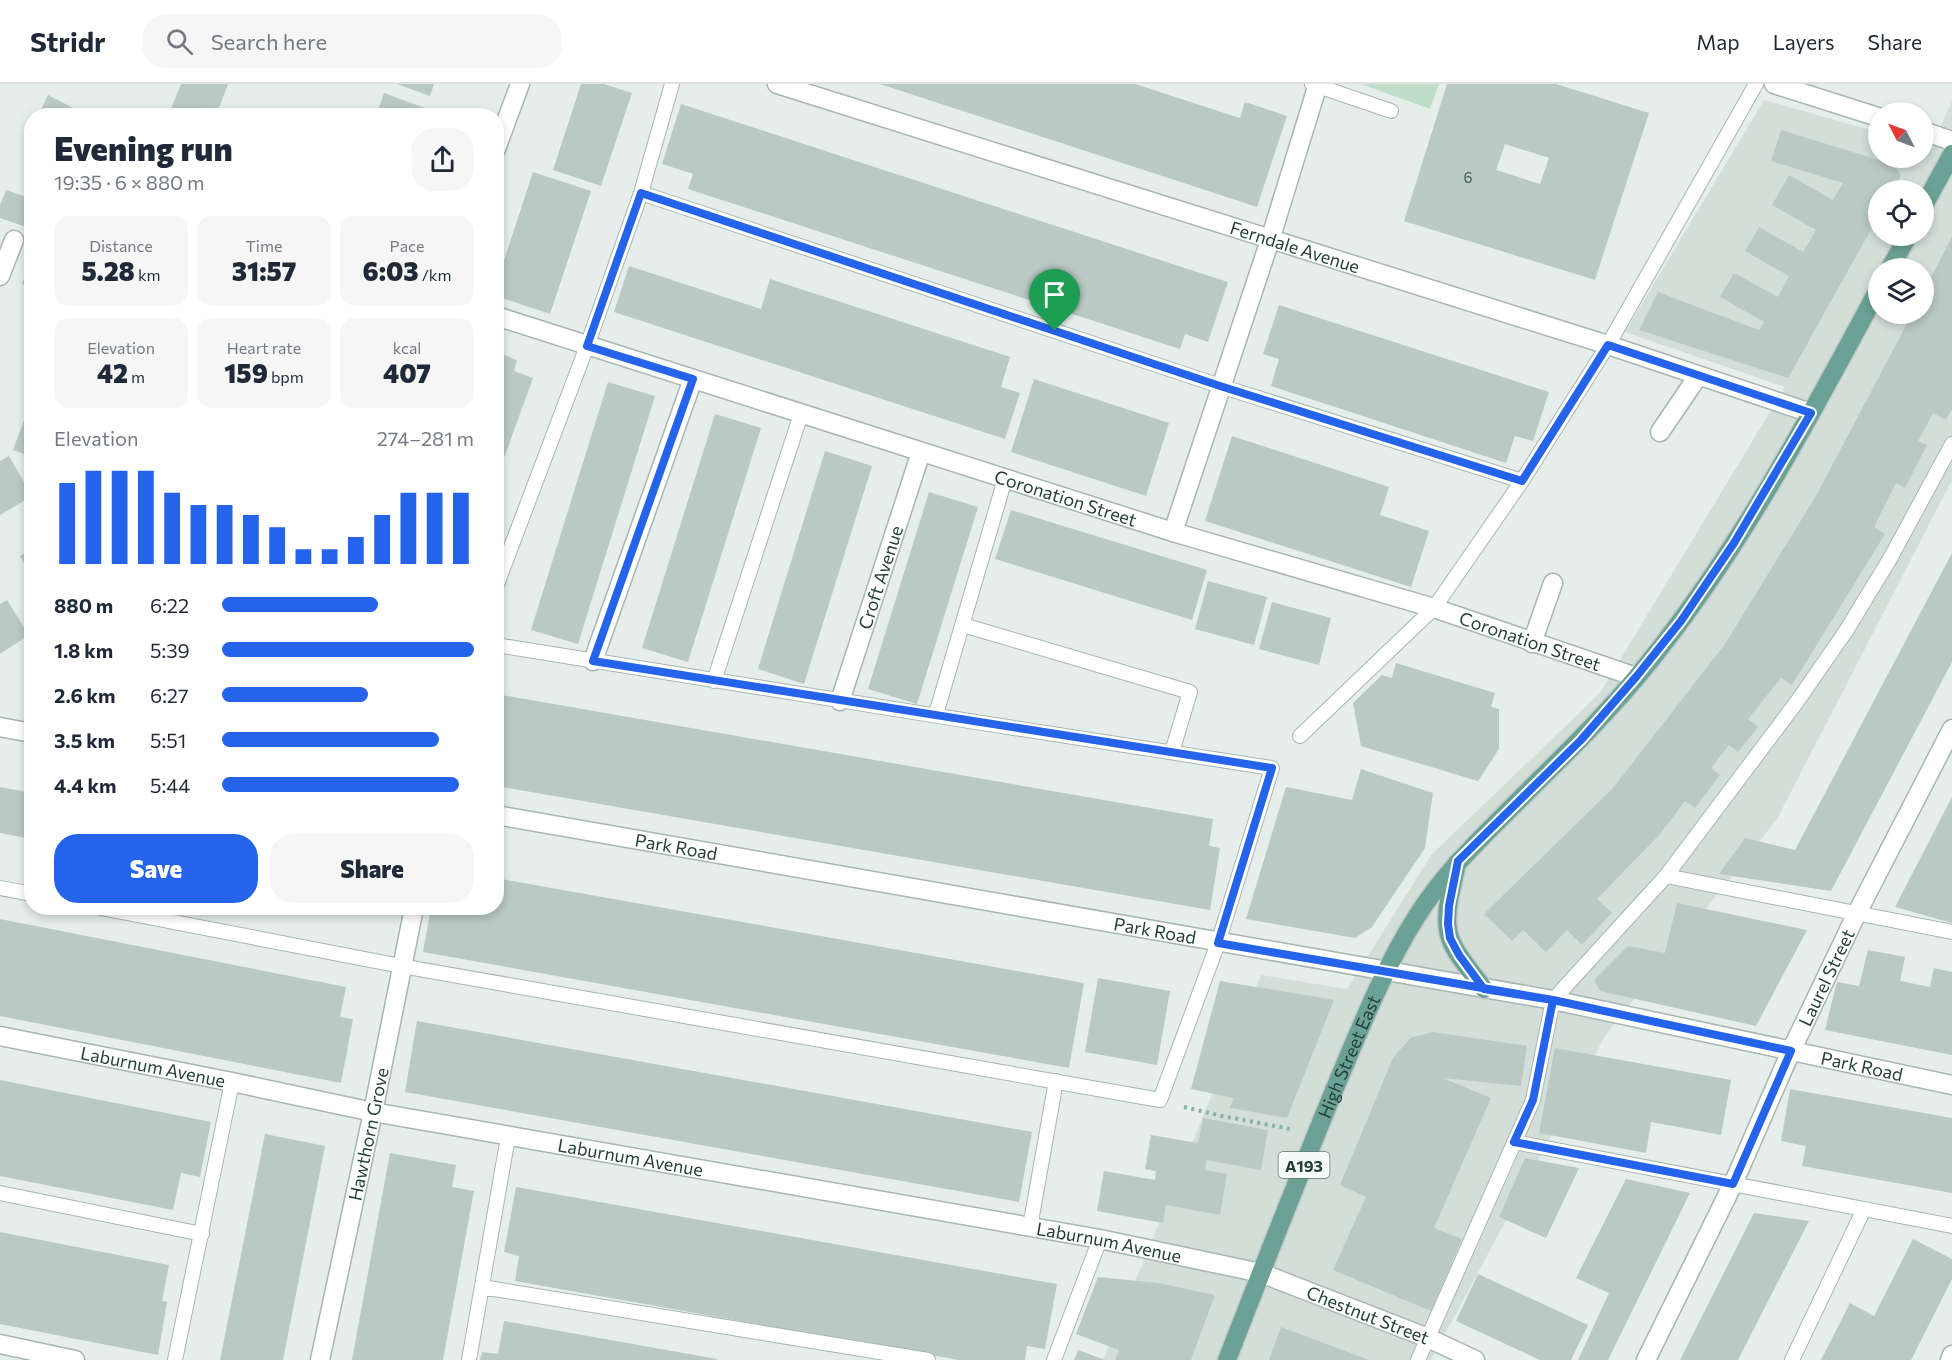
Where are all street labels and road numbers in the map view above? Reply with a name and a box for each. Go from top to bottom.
street label: Ferndale Avenue [1228,216,1362,277]
street label: Coronation Street [992,465,1140,531]
street label: Croft Avenue [853,523,907,632]
street label: Coronation Street [1456,606,1604,675]
street label: Park Road [633,829,719,865]
street label: Park Road [1112,912,1198,948]
street label: Laurel Street [1794,925,1859,1030]
street label: High Street East [1313,991,1384,1121]
street label: Laburnum Avenue [79,1041,227,1091]
street label: Park Road [1819,1046,1905,1085]
street label: Hawthorn Grove [343,1066,393,1203]
street label: Laburnum Avenue [556,1133,705,1180]
road number: A193 [1278,1152,1330,1178]
street label: Laburnum Avenue [1035,1217,1183,1267]
street label: Chestnut Street [1303,1281,1432,1348]

